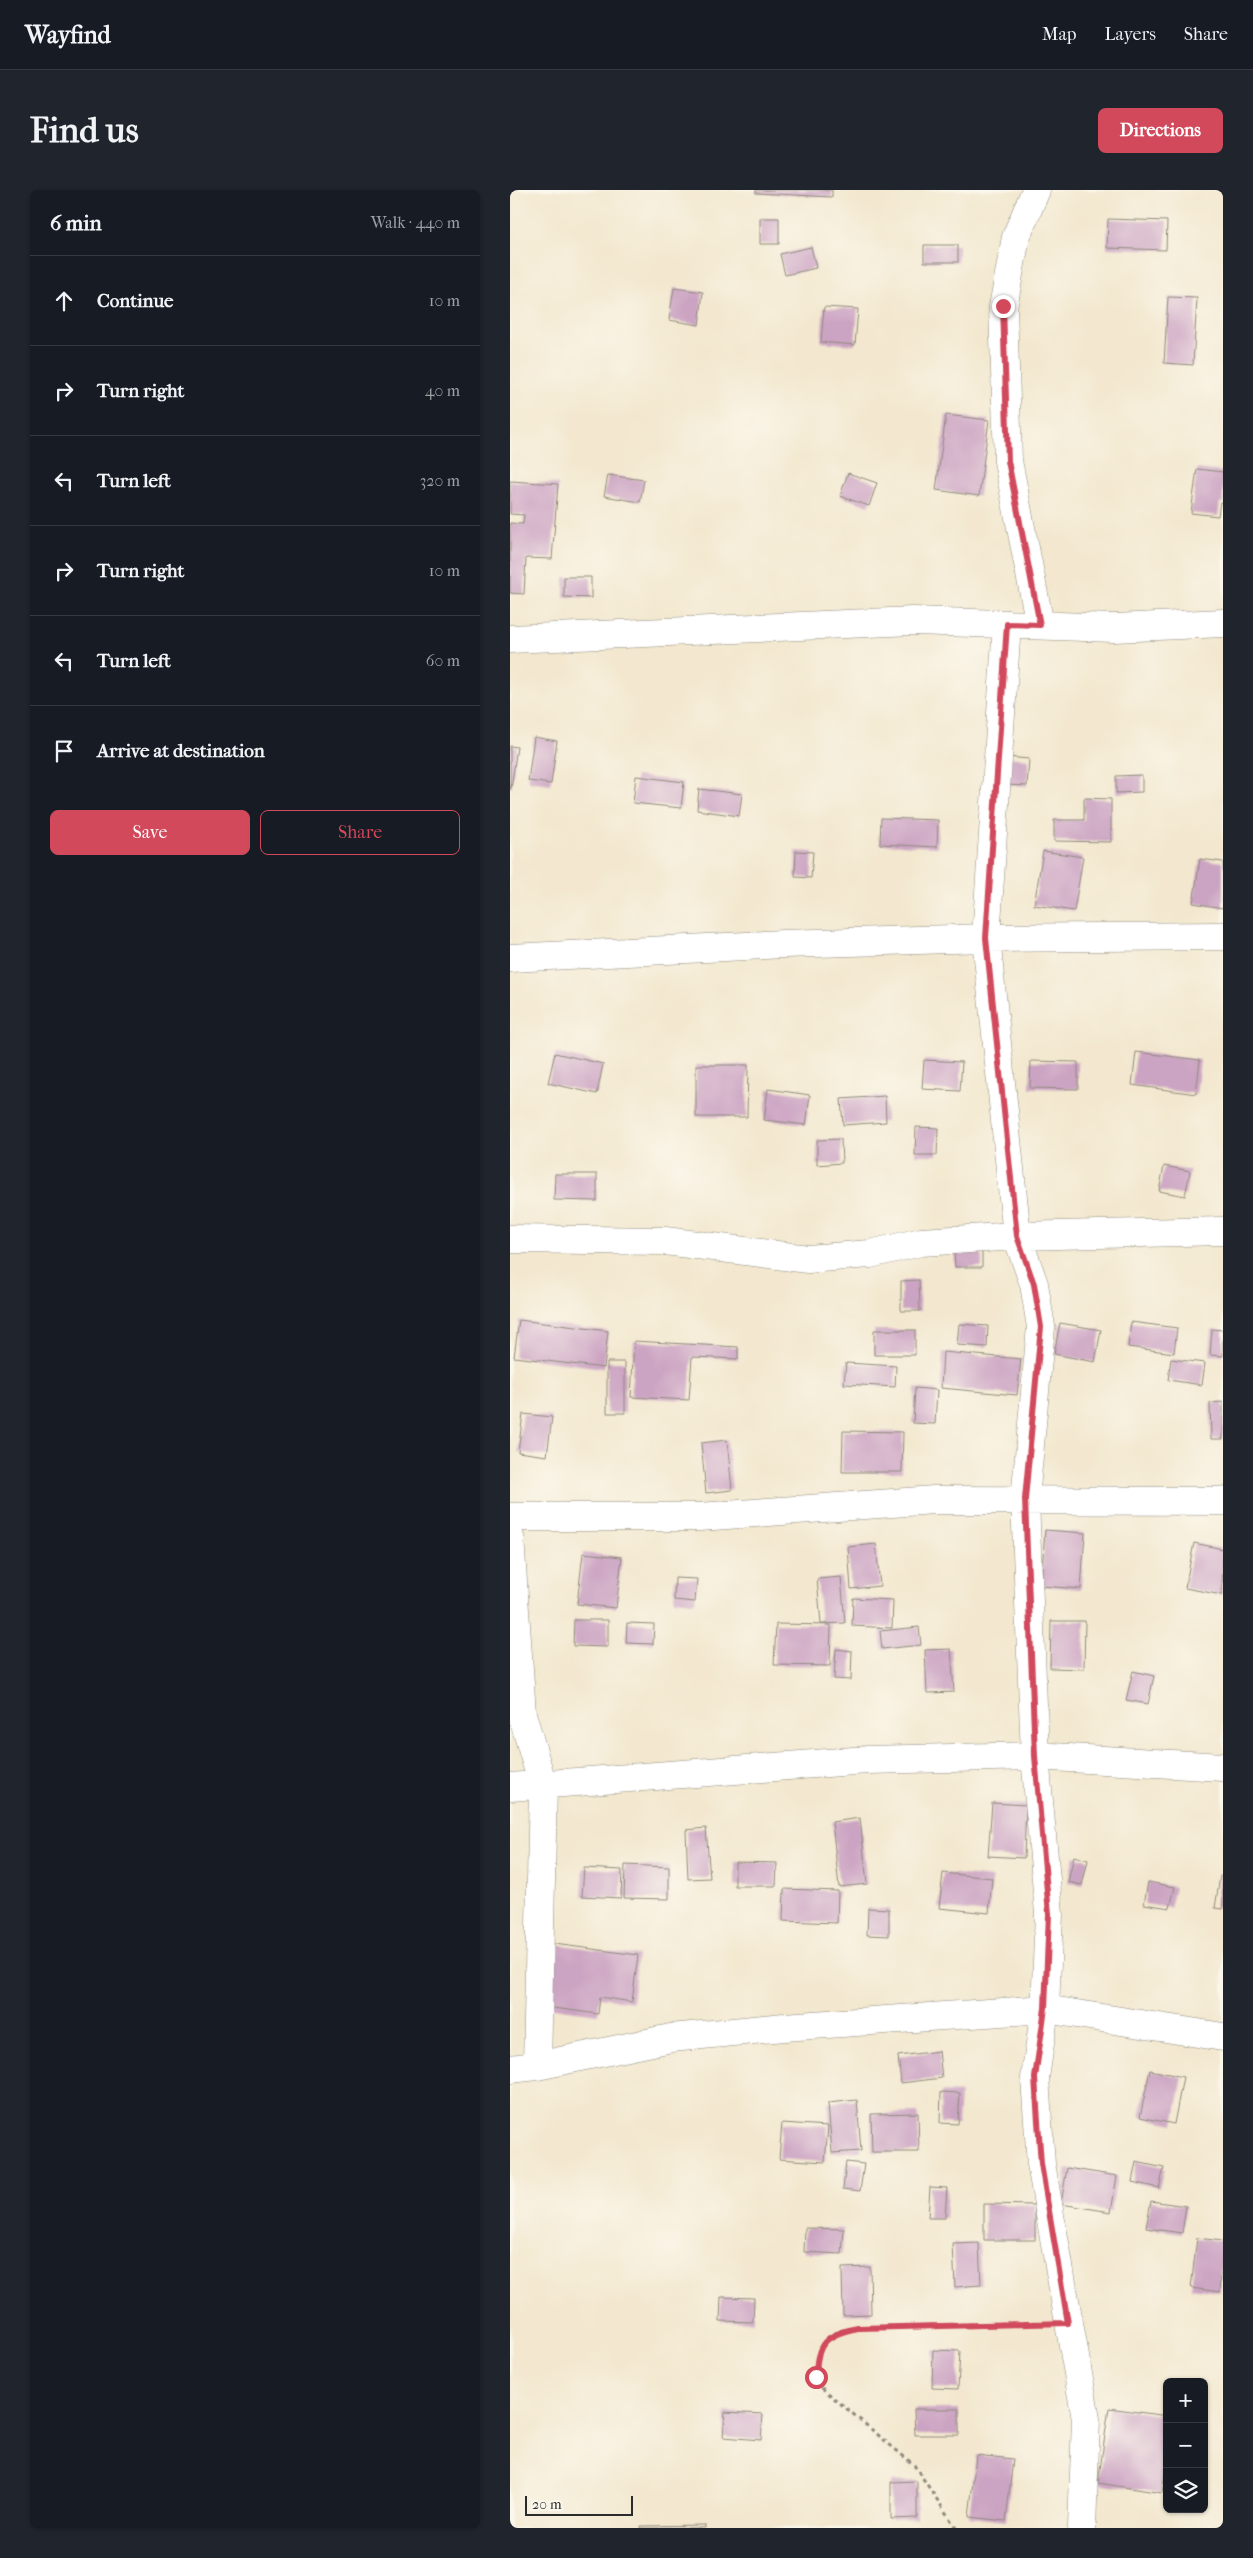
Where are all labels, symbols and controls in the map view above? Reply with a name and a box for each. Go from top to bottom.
text: Wayfind [25,21,111,49]
text: Map [1042,24,1076,45]
text: Layers [1104,24,1156,45]
text: Share [1184,24,1228,45]
button: Directions [1098,108,1223,153]
text: Find us [30,110,139,151]
text: 6 min [50,211,102,235]
text: Walk · 440 m [371,213,460,232]
icon: ahead [50,287,78,315]
text: Continue [97,290,173,312]
text: 10 m [429,291,460,310]
route end [992,295,1015,318]
icon: right [50,377,78,405]
text: Turn right [97,380,184,402]
text: 40 m [425,381,460,400]
icon: left [50,467,78,495]
text: Turn left [97,470,171,492]
text: 320 m [420,471,460,490]
icon: right [50,557,78,585]
text: Turn right [97,560,184,582]
text: 10 m [429,561,460,580]
icon: left [50,647,78,675]
text: Turn left [97,650,171,672]
text: 60 m [426,651,460,670]
icon: arrive [50,737,78,765]
text: Arrive at destination [97,740,265,762]
button: Save [50,810,250,855]
button: Share [260,810,460,855]
route start [805,2366,828,2389]
map controls [1163,2378,1208,2513]
button: + [1163,2378,1208,2423]
button: − [1163,2423,1208,2468]
button: layers [1163,2468,1208,2513]
scale bar [525,2493,632,2516]
text: 20 m [532,2496,562,2513]

